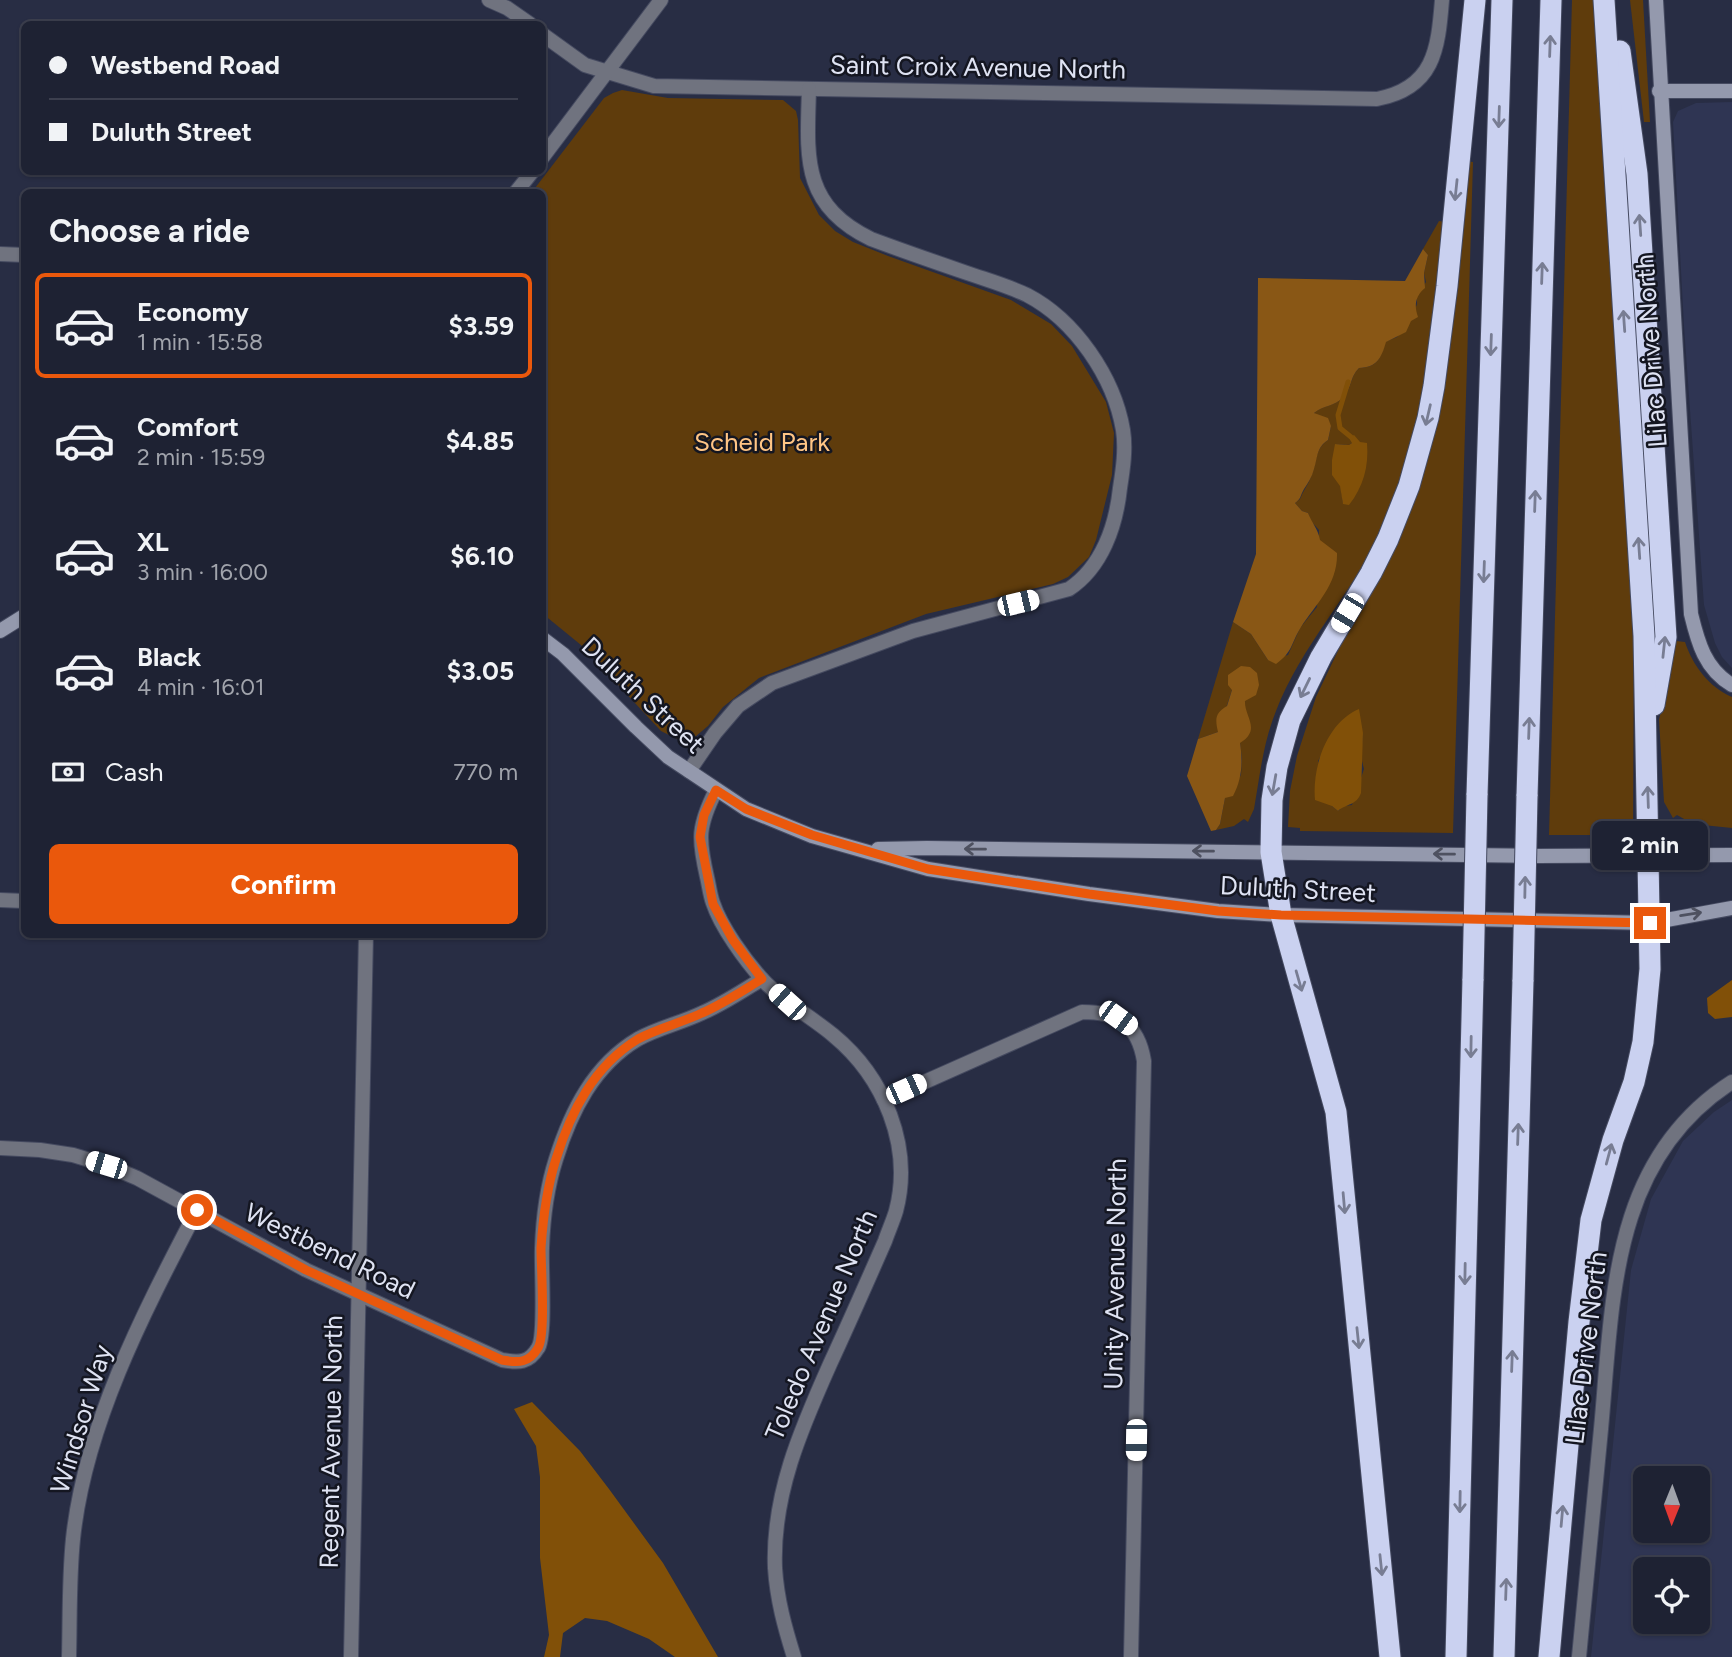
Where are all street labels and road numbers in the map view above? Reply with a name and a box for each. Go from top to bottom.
street label: Saint Croix Avenue North [830,48,1126,86]
street label: Lilac Drive North [1628,253,1674,449]
street label: Duluth Street [575,630,711,760]
street label: Duluth Street [1219,869,1377,909]
street label: Unity Avenue North [1097,1158,1133,1390]
street label: Westbend Road [240,1196,420,1306]
street label: Toledo Avenue North [758,1205,884,1445]
street label: Lilac Drive North [1558,1250,1614,1446]
street label: Regent Avenue North [313,1315,349,1569]
street label: Windsor Way [43,1340,119,1497]

